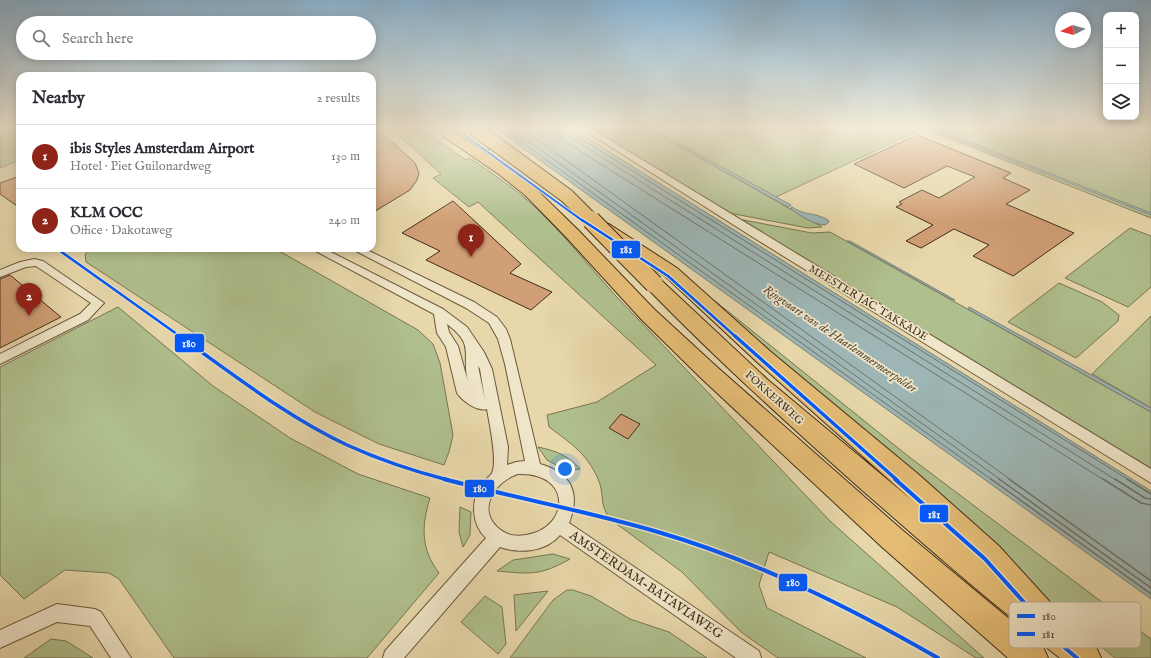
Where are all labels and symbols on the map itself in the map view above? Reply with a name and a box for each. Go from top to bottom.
north arrow [1055,12,1091,48]
pin: 1 [458,224,484,257]
line badge: 181 [611,240,641,259]
text: 181 [620,243,632,257]
street label: MEESTER JAC. TAKKADE [806,262,930,344]
water label: Ringvaart van de Haarlemmermeerpolder [760,282,920,397]
pin: 2 [16,283,42,316]
line badge: 180 [174,333,205,353]
text: 180 [182,337,196,351]
street label: FOKKERWEG [742,368,806,428]
your location [555,459,575,479]
line badge: 180 [464,479,495,498]
text: 180 [473,482,487,496]
line badge: 181 [919,504,949,523]
text: 181 [928,508,940,522]
street label: AMSTERDAM-BATAVIAWEG [565,527,727,643]
line badge: 180 [778,573,808,592]
text: 180 [786,576,800,590]
legend [1009,602,1141,648]
text: 180 [1042,610,1056,624]
text: 181 [1042,628,1055,642]

